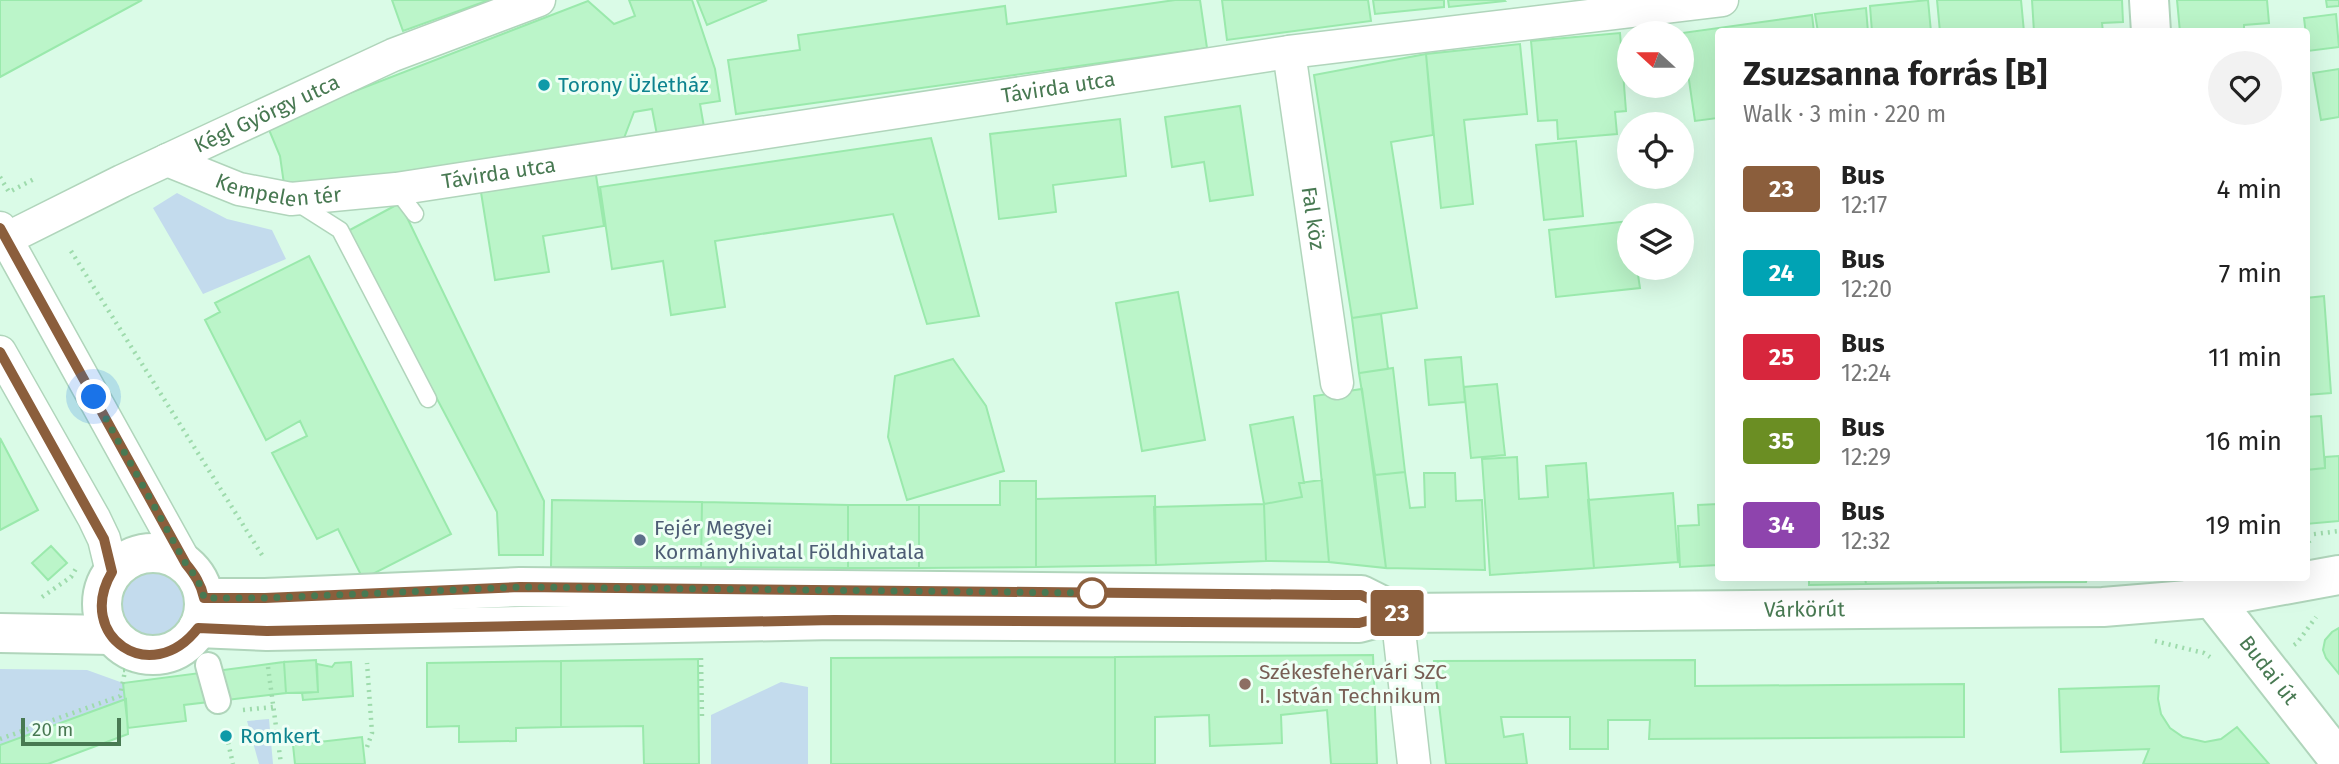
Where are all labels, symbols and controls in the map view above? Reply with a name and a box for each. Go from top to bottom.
north arrow [1617,21,1694,98]
map controls [1617,21,1694,280]
button: heart [2208,51,2282,125]
text: Zsuzsanna forrás [B] [1743,54,2047,94]
street label: Távirda utca [999,66,1117,109]
street label: Kégl György utca [190,69,344,159]
place label: Torony Üzletház [558,72,709,98]
marker: Torony Üzletház [536,77,552,93]
text: Walk · 3 min · 220 m [1743,100,1946,128]
button: locate [1617,112,1694,189]
street label: Távirda utca [440,152,558,195]
text: Bus [1841,160,1884,191]
street label: Kempelen tér [211,168,342,213]
text: 4 min [2216,174,2282,205]
text: 23 [1769,175,1794,203]
street label: Fal köz [1296,185,1331,252]
text: 12:17 [1841,191,1887,219]
button: layers [1617,203,1694,280]
text: Bus [1841,244,1884,275]
text: 7 min [2219,258,2282,289]
text: 24 [1769,259,1794,287]
text: 12:20 [1841,275,1892,303]
text: Bus [1841,328,1884,359]
text: 11 min [2208,342,2282,373]
text: 25 [1769,343,1794,371]
text: 12:24 [1841,359,1891,387]
your location [76,379,111,414]
text: Bus [1841,412,1884,443]
text: 16 min [2205,426,2282,457]
text: 35 [1769,427,1794,455]
text: 12:29 [1841,443,1891,471]
text: Bus [1841,496,1884,527]
text: 19 min [2205,510,2282,541]
text: 34 [1769,511,1795,539]
place label: Fejér Megyei Kormányhivatal Földhivatala [654,515,925,565]
text: 12:32 [1841,527,1891,555]
marker: Fejér Megyei Kormányhivatal Földhivatala [632,532,648,548]
unlabelled marker [1077,578,1107,608]
line badge: 23 [1366,590,1428,636]
street label: Várkörút [1764,596,1846,623]
text: 23 [1385,599,1409,627]
street label: Budai út [2234,630,2304,710]
place label: Székesfehérvári SZC I. István Technikum [1259,659,1447,709]
marker: Székesfehérvári SZC I. István Technikum [1237,676,1253,692]
scale bar [21,715,121,747]
text: 20 m [32,718,73,741]
place label: Romkert [240,723,321,749]
marker: Romkert [218,728,234,744]

